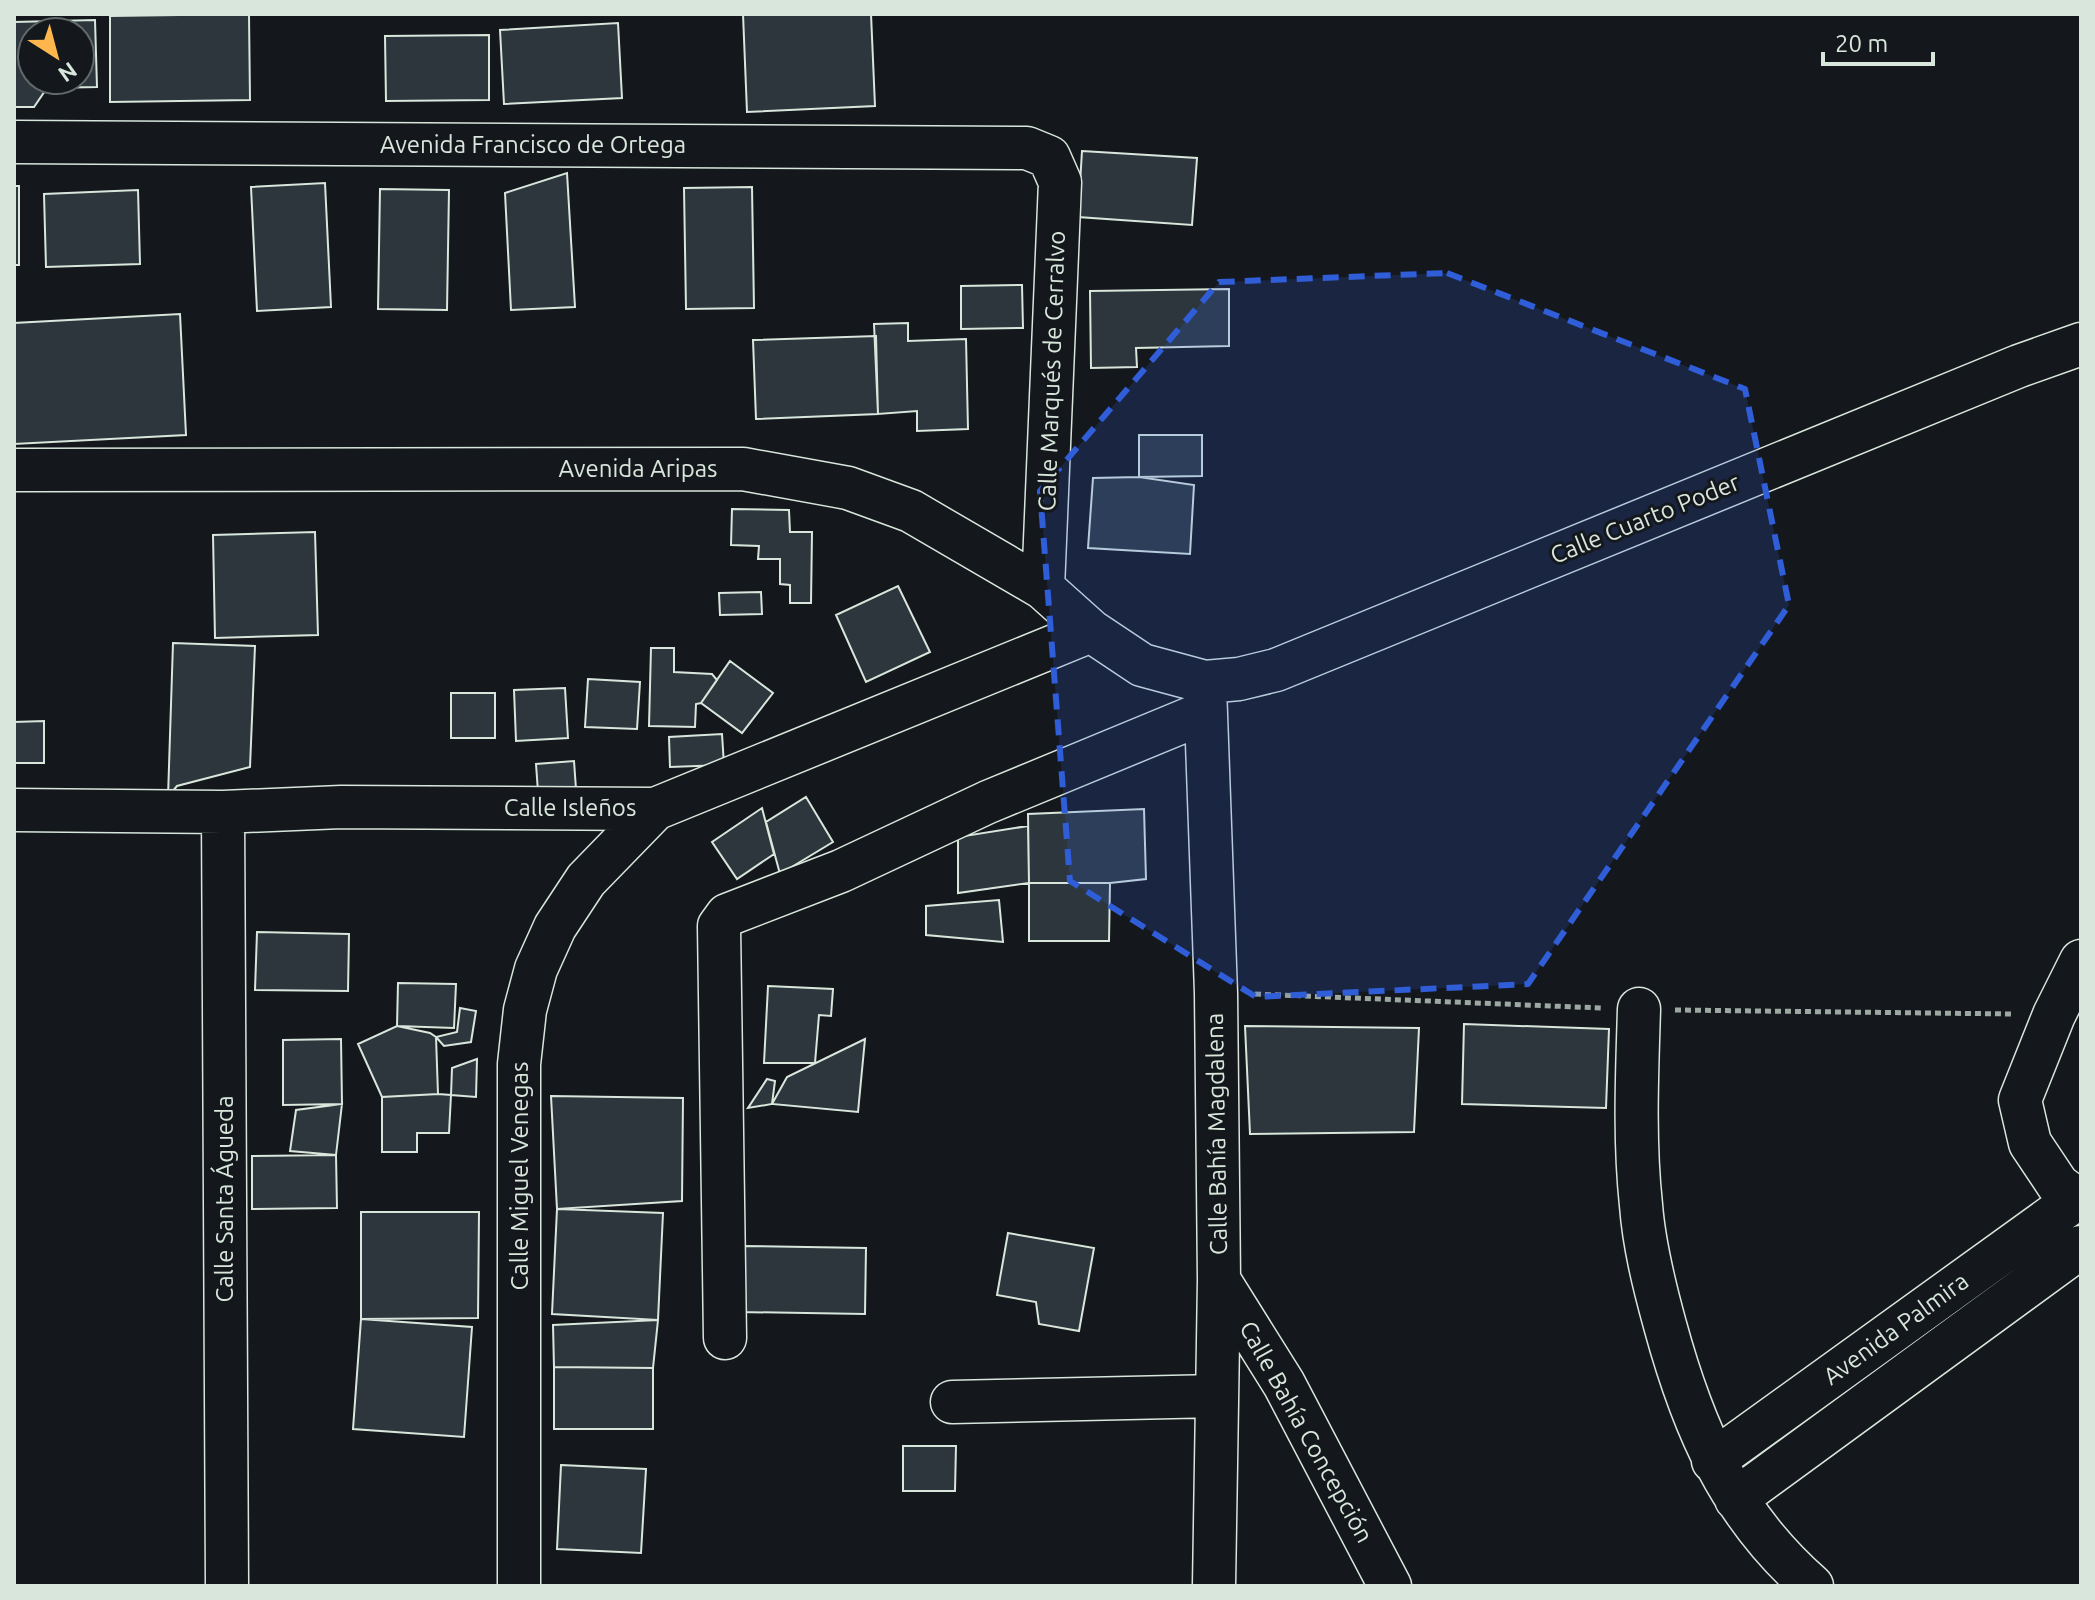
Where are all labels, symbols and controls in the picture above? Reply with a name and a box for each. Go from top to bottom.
north arrow [16,16,96,96]
scale bar [1823,16,1933,66]
text: 20 m [1835,30,1888,57]
text: N [54,58,82,88]
street label: Avenida Francisco de Ortega [380,131,686,158]
street label: Calle Marqués de Cerralvo [1033,230,1070,512]
street label: Avenida Aripas [559,455,717,482]
street label: Calle Cuarto Poder [1546,468,1743,569]
street label: Calle Isleños [504,794,636,821]
street label: Calle Bahía Magdalena [1201,1013,1232,1255]
street label: Calle Miguel Venegas [506,1062,533,1290]
street label: Calle Santa Águeda [210,1096,238,1302]
street label: Avenida Palmira [1818,1267,1973,1390]
street label: Calle Bahía Concepción [1234,1316,1379,1547]

